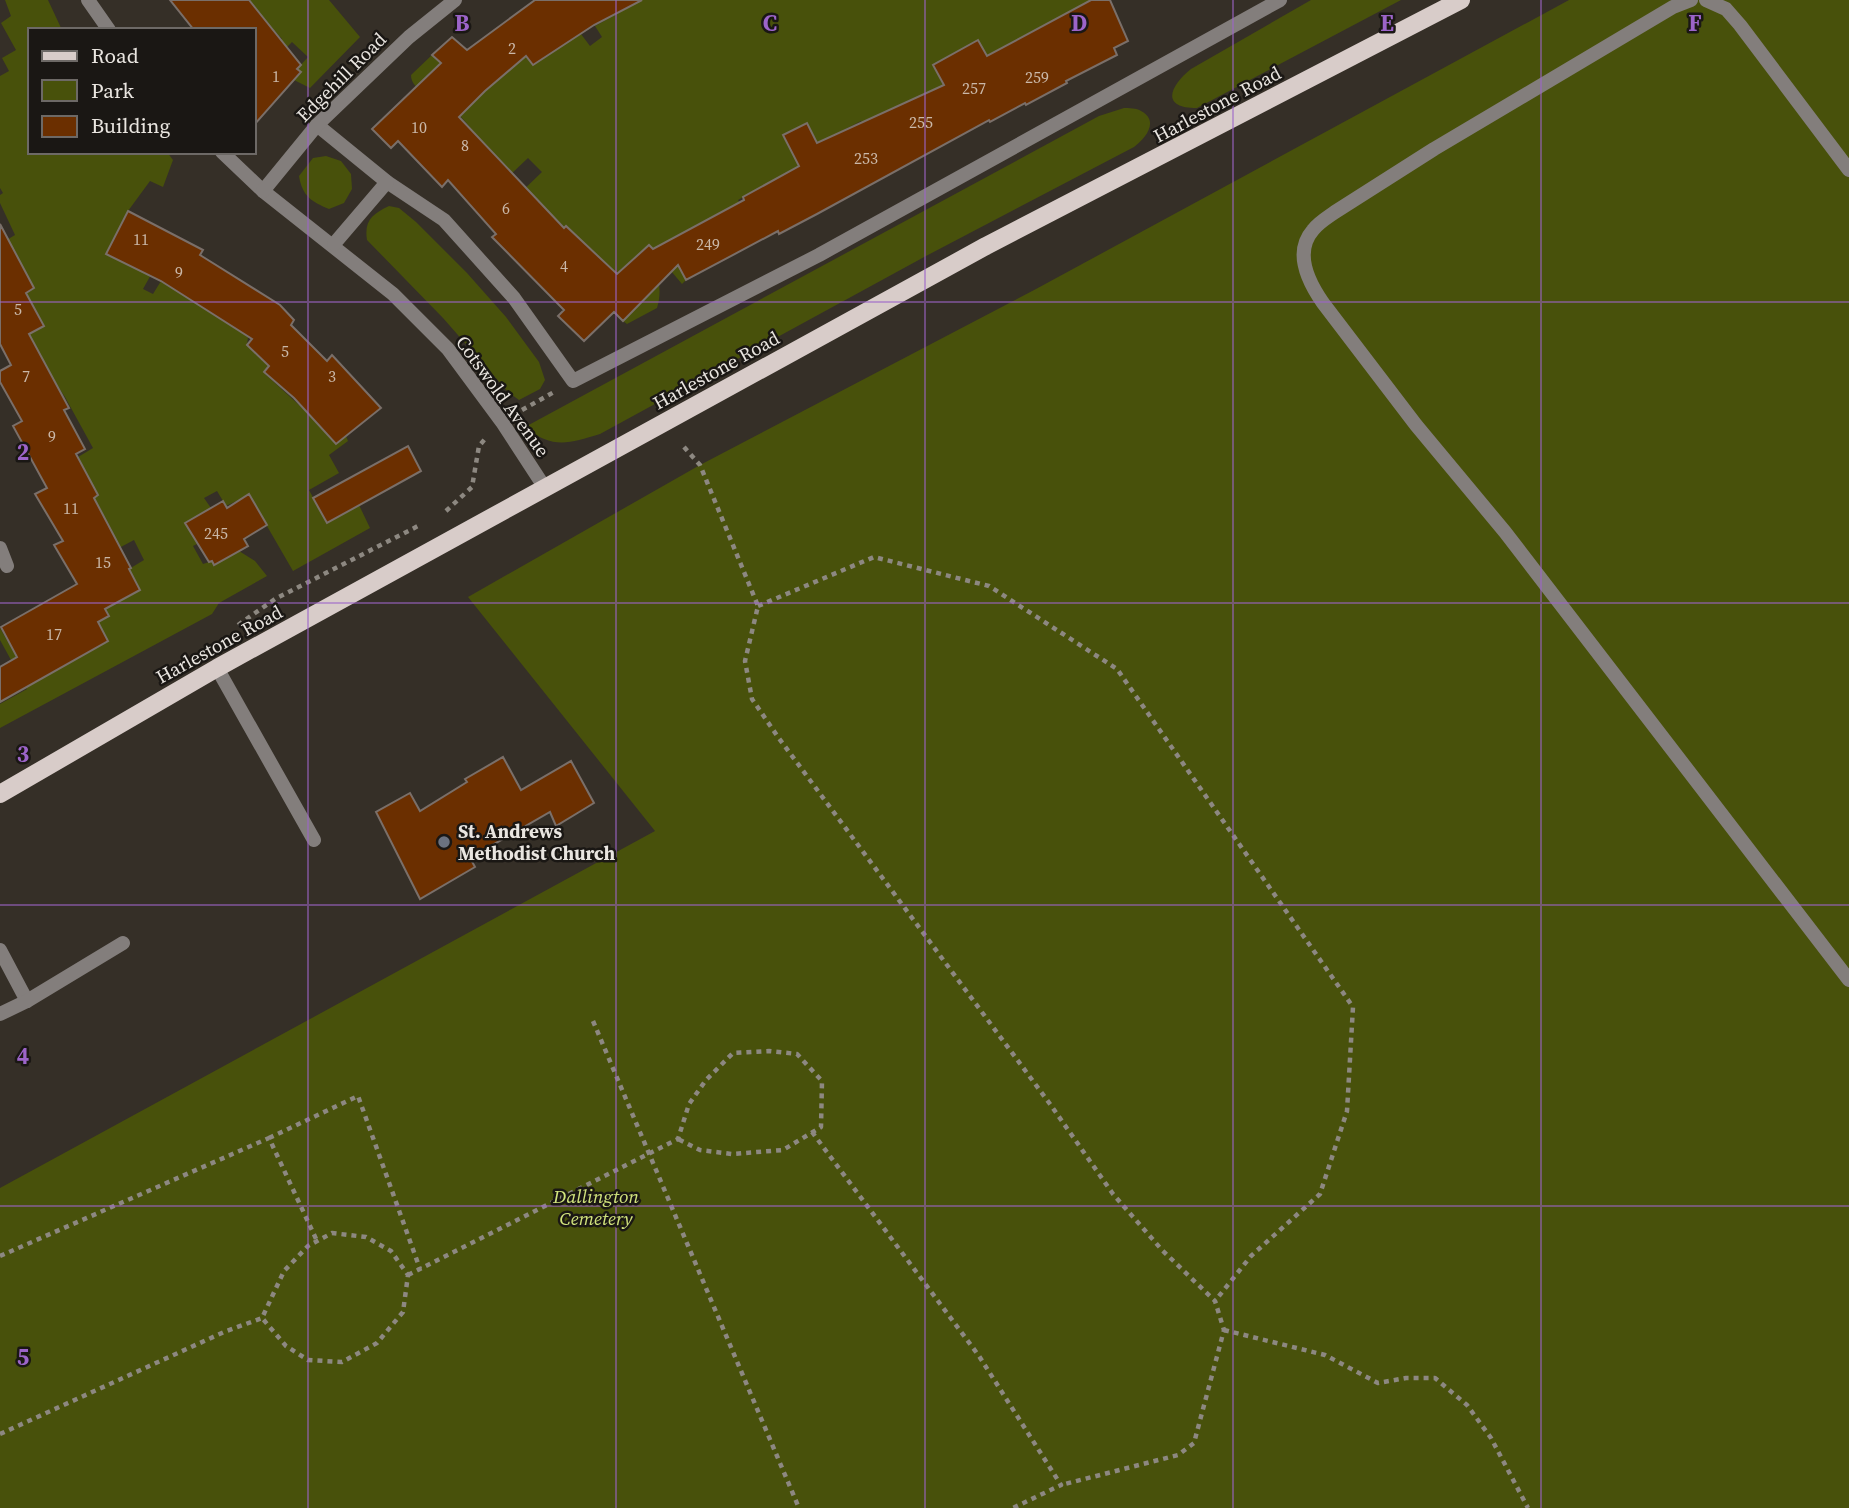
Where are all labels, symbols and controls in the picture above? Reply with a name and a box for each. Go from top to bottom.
text: B [455,7,470,39]
text: C [763,7,777,39]
text: D [1071,7,1087,39]
text: E [1380,7,1394,39]
text: F [1688,7,1702,39]
street label: Edgehill Road [290,26,392,128]
legend [28,28,256,154]
house number: 2 [508,37,516,59]
text: Road [91,41,139,70]
street label: Harlestone Road [1149,59,1285,149]
house number: 1 [272,65,280,87]
house number: 259 [1025,66,1049,88]
text: Park [91,76,135,105]
house number: 257 [962,77,986,99]
text: Building [91,111,170,140]
house number: 255 [909,111,933,133]
house number: 10 [411,116,427,138]
house number: 8 [461,134,469,156]
house number: 253 [854,147,878,169]
house number: 6 [502,197,510,219]
house number: 11 [133,228,149,250]
house number: 249 [696,233,720,255]
house number: 4 [560,255,568,277]
house number: 9 [175,261,183,283]
house number: 5 [14,298,22,320]
street label: Harlestone Road [648,324,784,416]
street label: Cotswold Avenue [450,330,556,462]
house number: 5 [281,340,289,362]
house number: 7 [22,365,30,387]
house number: 3 [328,365,336,387]
house number: 9 [48,425,56,447]
text: 2 [17,436,29,468]
house number: 11 [63,497,79,519]
house number: 245 [204,522,228,544]
house number: 15 [95,551,111,573]
street label: Harlestone Road [151,598,287,690]
house number: 17 [46,623,62,645]
text: 3 [17,738,29,770]
place label: St. Andrews Methodist Church [458,818,615,866]
marker: St. Andrews Methodist Church [436,834,452,850]
text: 4 [17,1040,29,1072]
park label: Dallington Cemetery [552,1183,639,1231]
text: 5 [17,1341,29,1373]

